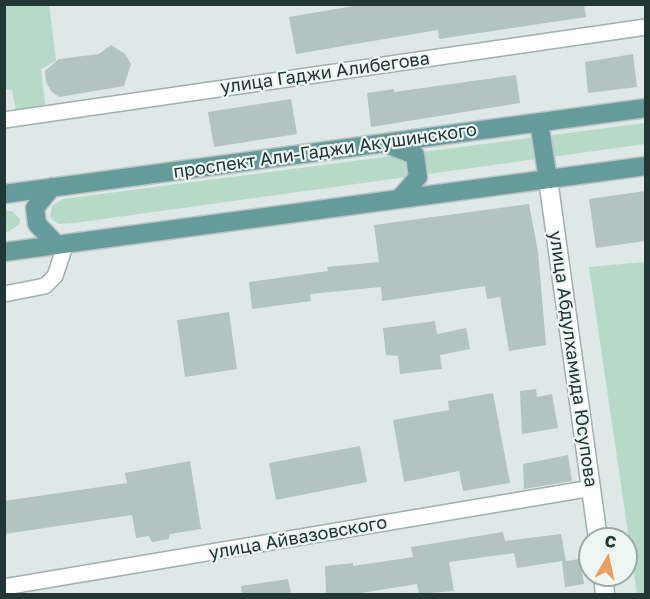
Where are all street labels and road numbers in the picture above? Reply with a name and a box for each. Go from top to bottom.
street label: улица Гаджи Алибегова [219,48,431,98]
street label: проспект Али-Гаджи Акушинского [172,119,478,183]
street label: улица Абдулхамида Юсупова [544,229,602,489]
street label: улица Айвазовского [207,512,389,564]

